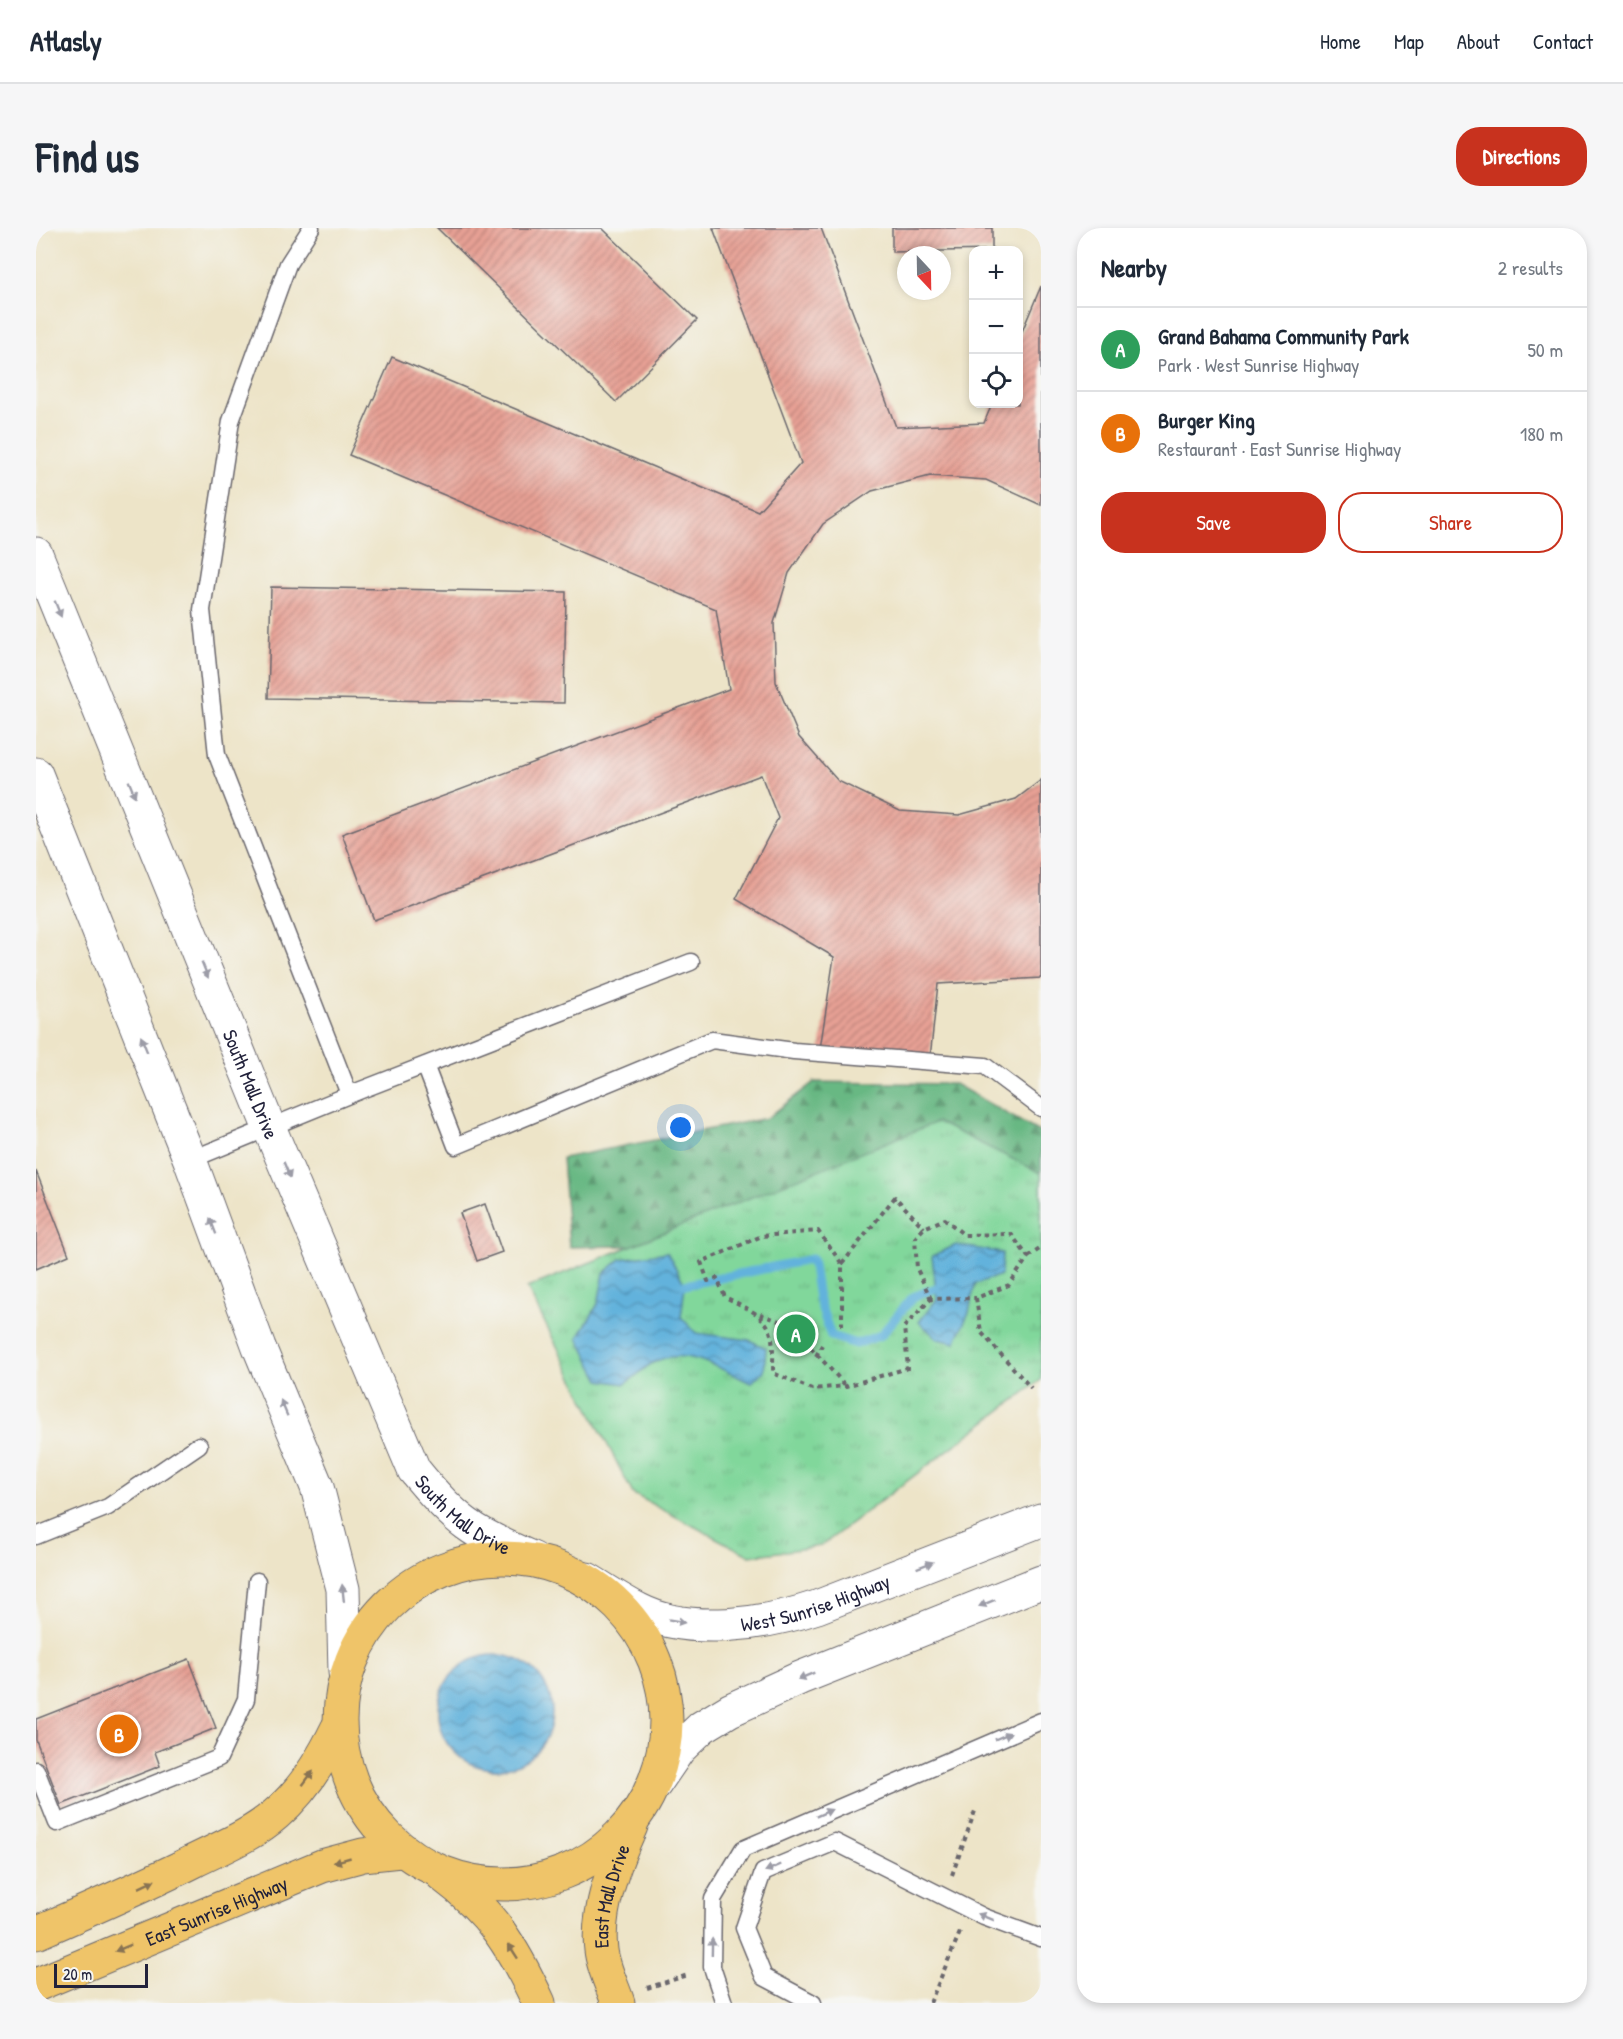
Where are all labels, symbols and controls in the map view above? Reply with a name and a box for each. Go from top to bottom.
text: Atlasly [30,22,102,60]
text: Home [1320,27,1361,56]
text: Map [1394,27,1424,56]
text: About [1457,27,1500,56]
text: Contact [1533,27,1593,56]
button: Directions [1456,127,1587,186]
text: Find us [36,128,139,185]
north arrow [897,246,951,300]
map controls [969,246,1023,408]
button: + [969,246,1023,300]
text: Nearby [1101,250,1167,285]
text: 2 results [1498,254,1563,281]
button: − [969,300,1023,354]
text: Grand Bahama Community Park [1158,321,1409,351]
text: A [1116,336,1125,363]
text: 50 m [1527,336,1563,363]
text: Park · West Sunrise Highway [1158,351,1359,378]
button: locate [969,354,1023,408]
text: Burger King [1158,405,1255,435]
text: B [1115,420,1126,447]
text: 180 m [1520,420,1563,447]
text: Restaurant · East Sunrise Highway [1158,435,1401,462]
button: Save [1101,492,1326,553]
button: Share [1338,492,1563,553]
one-way arrow [53,600,63,618]
one-way arrow [128,780,137,798]
one-way arrow [200,961,210,979]
street label: South Mall Drive [217,1025,286,1143]
one-way arrow [139,1035,148,1053]
your location [666,1113,695,1142]
one-way arrow [282,1161,292,1179]
one-way arrow [208,1217,218,1235]
pin: A [776,1312,816,1356]
one-way arrow [279,1399,288,1417]
street label: South Mall Drive [409,1468,515,1560]
one-way arrow [916,1560,934,1569]
street label: West Sunrise Highway [739,1567,893,1637]
one-way arrow [338,1583,348,1602]
one-way arrow [977,1598,995,1608]
one-way arrow [668,1617,687,1626]
one-way arrow [796,1671,814,1681]
pin: B [100,1712,139,1756]
one-way arrow [995,1731,1013,1741]
one-way arrow [301,1771,313,1786]
one-way arrow [816,1808,834,1818]
street label: East Mall Drive [587,1840,635,1949]
one-way arrow [333,1856,351,1865]
one-way arrow [763,1863,781,1873]
street label: East Sunrise Highway [141,1869,291,1952]
one-way arrow [139,1879,156,1889]
one-way arrow [977,1912,995,1922]
one-way arrow [707,1937,717,1956]
one-way arrow [507,1943,518,1959]
one-way arrow [114,1944,131,1953]
scale bar [54,1961,148,1988]
text: 20 m [63,1963,92,1985]

